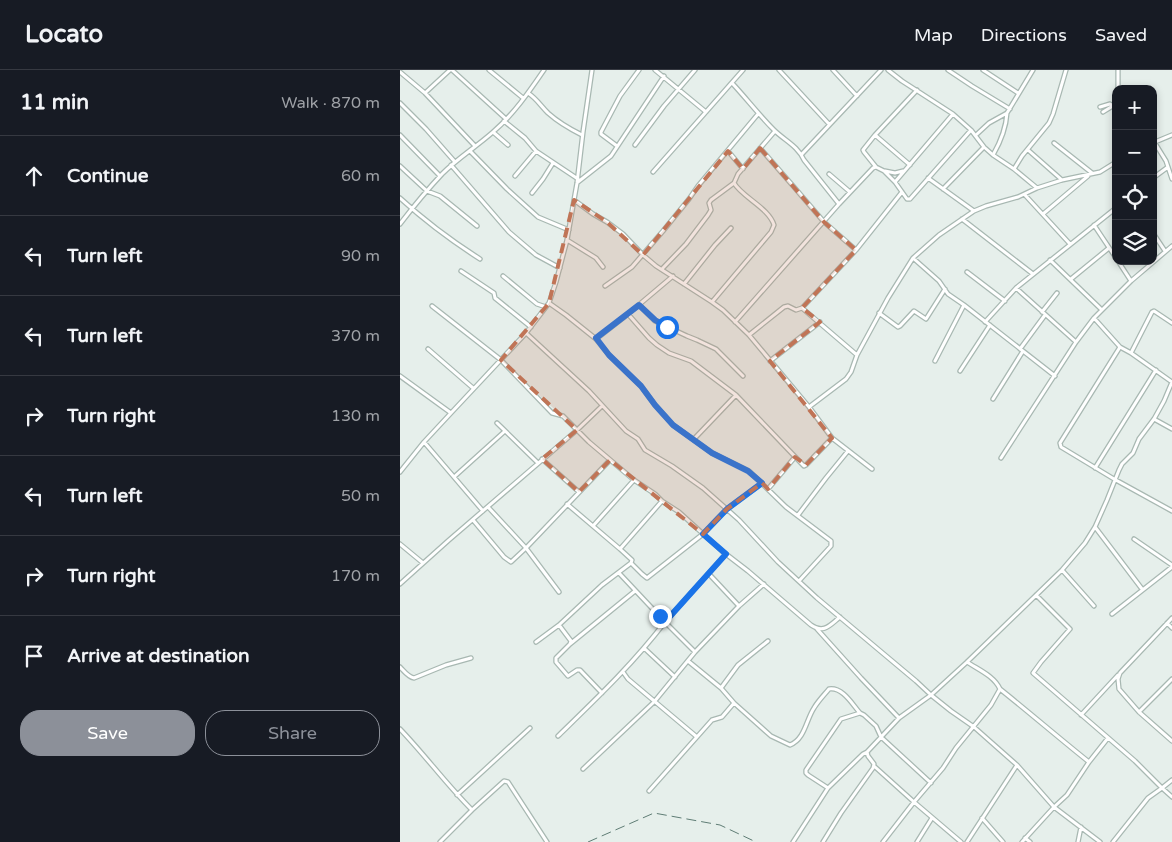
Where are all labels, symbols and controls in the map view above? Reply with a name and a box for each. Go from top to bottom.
text: Locato [25,20,103,49]
text: Map [914,24,953,46]
text: Directions [981,24,1067,46]
text: Saved [1095,24,1147,46]
map controls [1112,85,1157,265]
button: + [1112,85,1157,130]
text: 11 min [20,90,89,115]
text: Walk · 870 m [281,93,380,113]
button: − [1112,130,1157,175]
icon: ahead [20,162,48,190]
text: Continue [67,165,149,187]
text: 60 m [341,166,380,186]
button: locate [1112,175,1157,220]
button: layers [1112,220,1157,265]
icon: left [20,242,48,270]
text: Turn left [67,245,143,267]
text: 90 m [341,246,380,266]
route start [656,316,679,339]
icon: left [20,322,48,350]
text: Turn left [67,325,143,347]
text: 370 m [331,326,380,346]
icon: right [20,402,48,430]
text: Turn right [67,405,155,427]
text: 130 m [331,406,380,426]
icon: left [20,482,48,510]
text: Turn left [67,485,143,507]
text: 50 m [341,486,380,506]
icon: right [20,562,48,590]
text: Turn right [67,565,155,587]
text: 170 m [331,566,380,586]
route end [649,605,672,628]
icon: arrive [20,642,48,670]
text: Arrive at destination [67,645,250,667]
button: Save [20,710,195,756]
button: Share [205,710,380,756]

